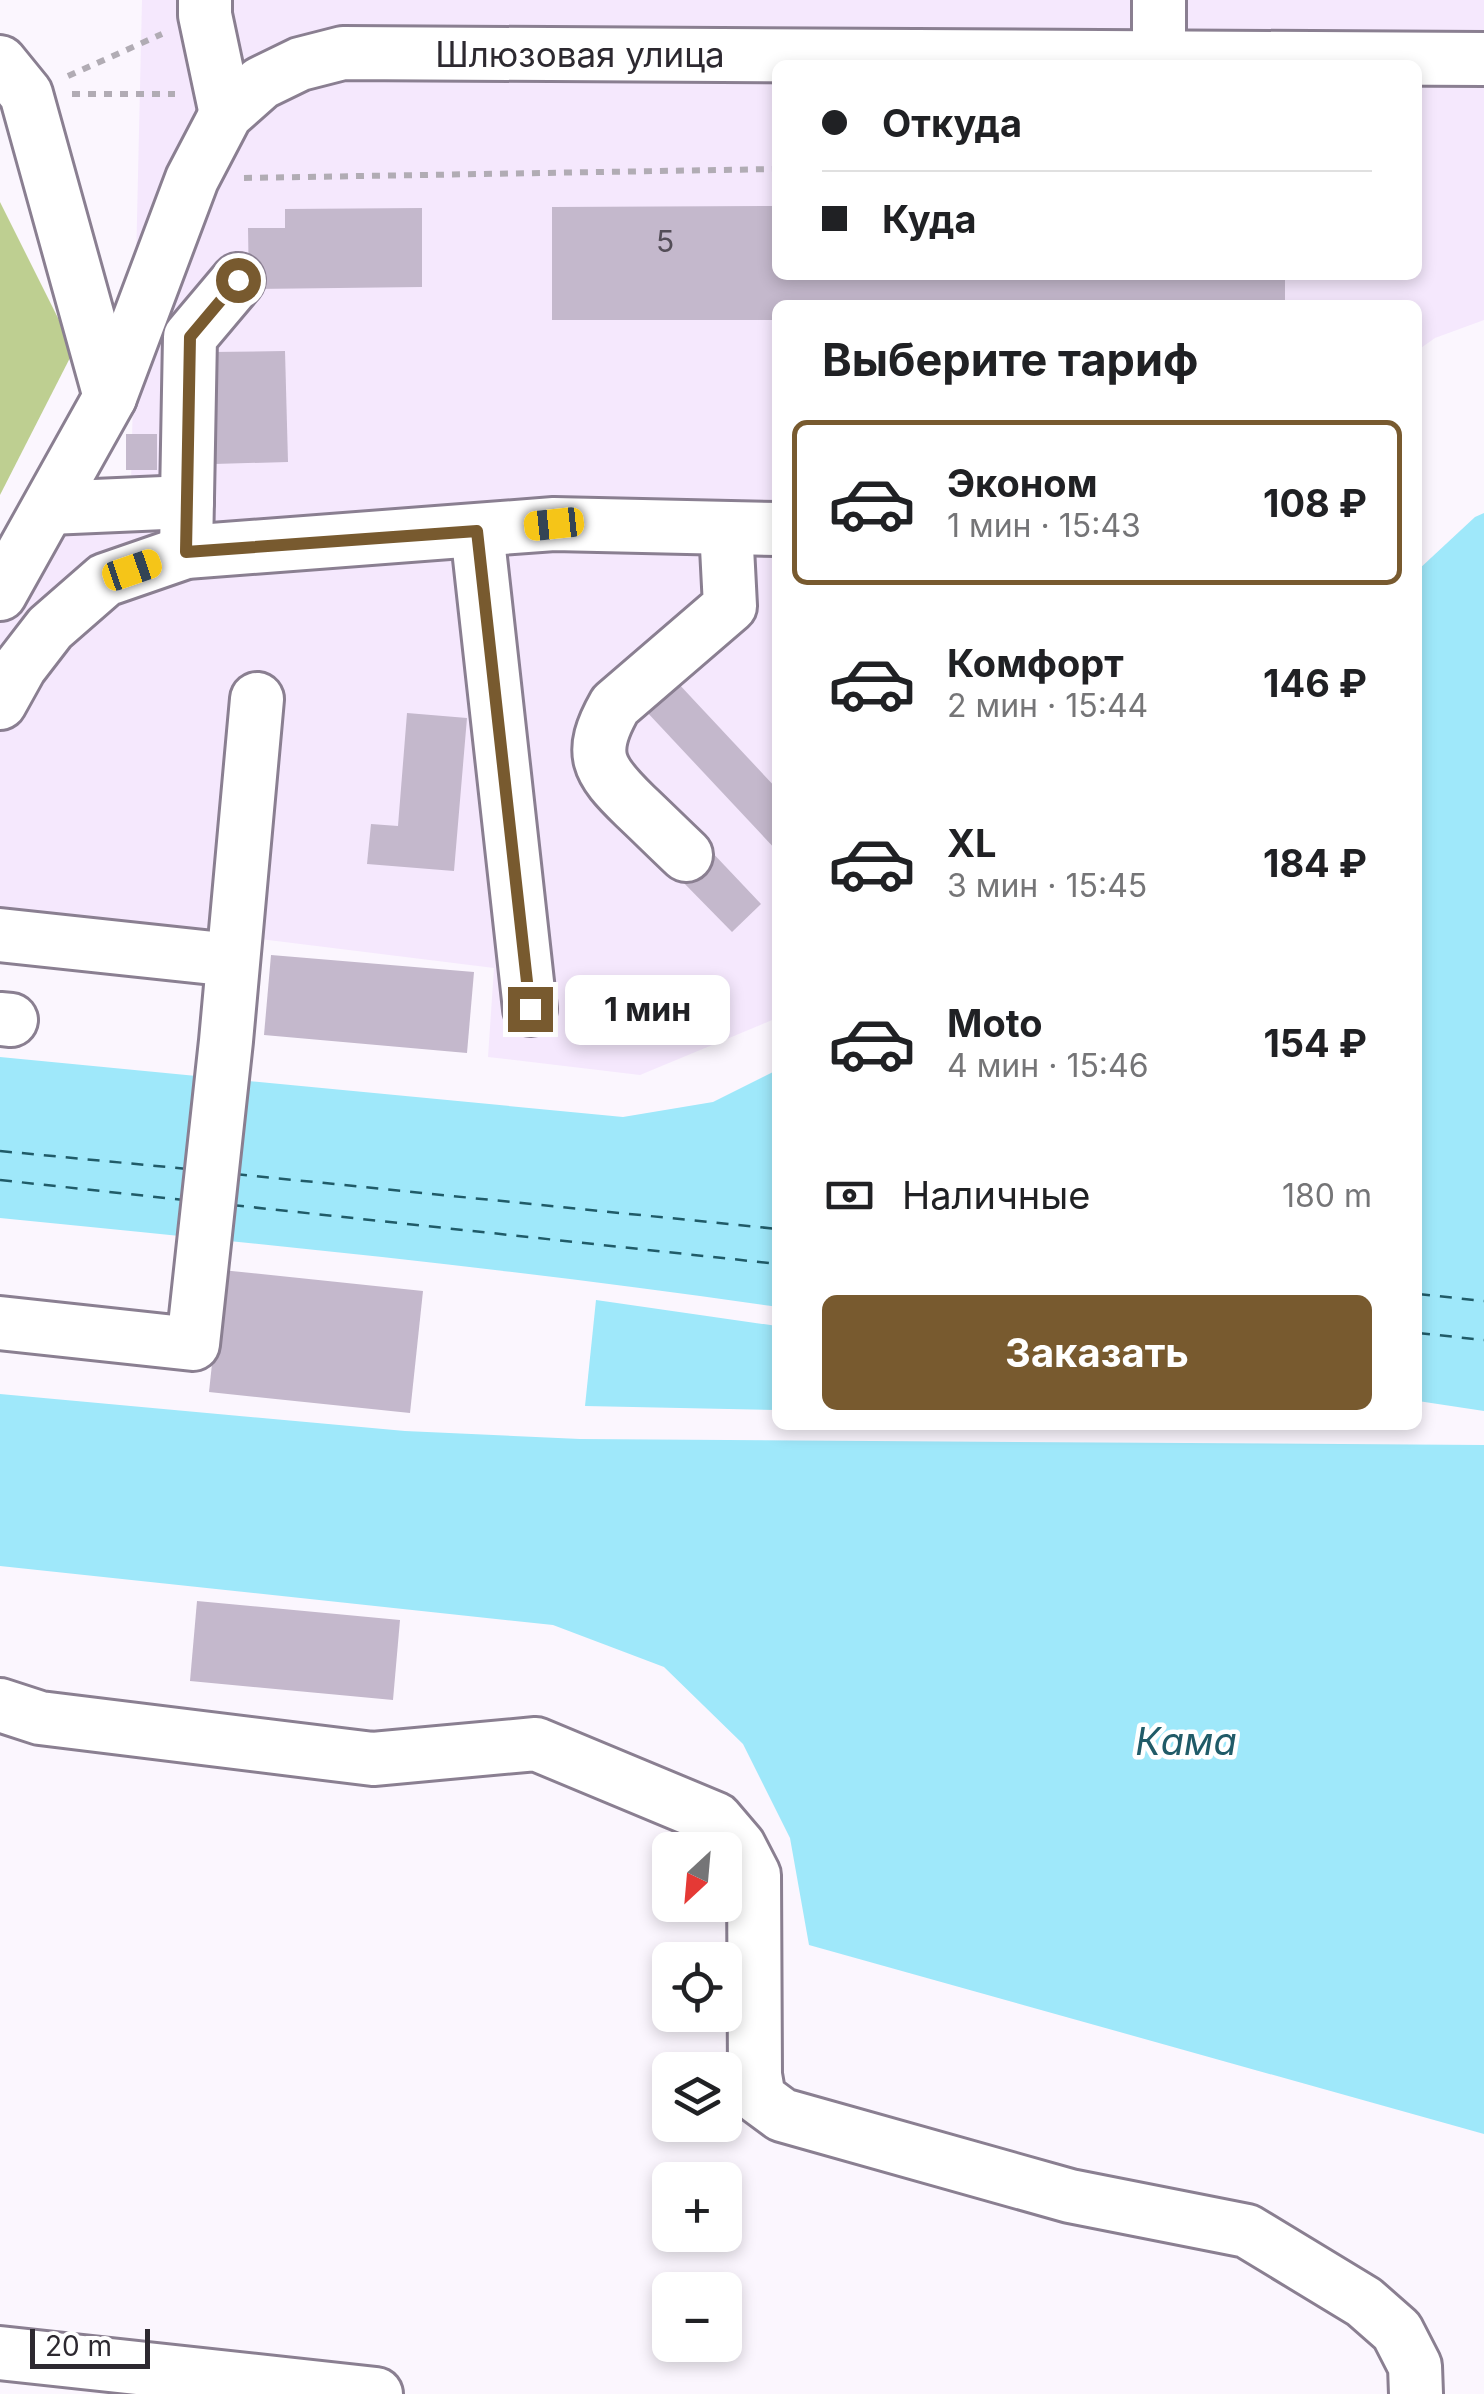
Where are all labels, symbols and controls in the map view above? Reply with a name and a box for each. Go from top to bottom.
street label: Шлюзовая улица [435,33,725,75]
text: Откуда [882,100,1022,146]
text: Куда [882,196,976,242]
house number: 5 [656,223,674,259]
route start [216,258,261,303]
text: Выберите тариф [822,332,1198,387]
icon: car [827,458,917,548]
text: Эконом [947,460,1098,506]
text: 108 ₽ [1263,480,1367,526]
car [523,506,585,542]
text: 1 мин · 15:43 [947,506,1141,545]
car [99,546,165,594]
icon: car [827,638,917,728]
text: Комфорт [947,640,1124,686]
text: 146 ₽ [1263,660,1367,706]
text: 2 мин · 15:44 [947,686,1148,725]
icon: car [827,818,917,908]
text: XL [947,820,997,866]
text: 184 ₽ [1263,840,1367,886]
text: 3 мин · 15:45 [947,866,1147,905]
callout: 1 мин [565,974,730,1044]
route end [508,987,553,1032]
text: 1 мин [604,990,691,1029]
icon: car [827,998,917,1088]
text: Moto [947,1000,1043,1046]
text: 154 ₽ [1263,1020,1367,1066]
text: 4 мин · 15:46 [947,1046,1149,1085]
icon: cash [822,1168,877,1223]
text: Наличные [902,1172,1090,1218]
text: 180 m [1282,1176,1372,1215]
button: Заказать [822,1295,1372,1410]
water label: Кама [1135,1718,1237,1764]
north arrow [652,1832,742,1922]
map controls [652,1832,742,2362]
button: locate [652,1942,742,2032]
button: layers [652,2052,742,2142]
button: + [652,2162,742,2252]
button: − [652,2272,742,2362]
scale bar [30,2324,150,2368]
text: 20 m [45,2329,112,2363]

